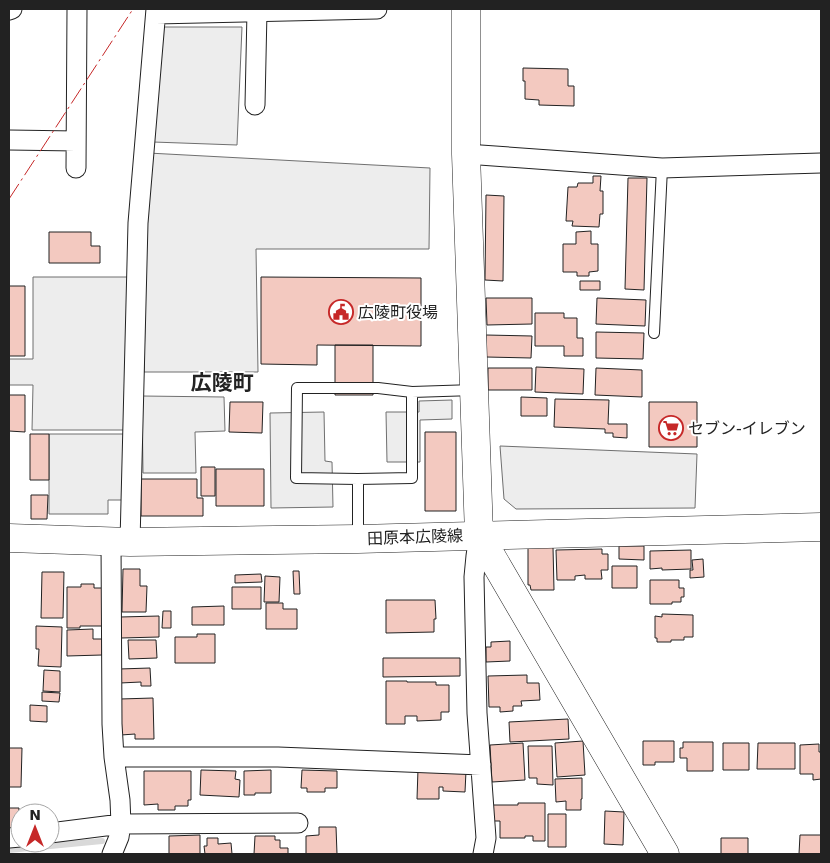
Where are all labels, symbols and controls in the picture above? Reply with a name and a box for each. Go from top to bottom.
public building icon: 広陵町役場 [328,299,354,325]
place label: 広陵町役場 [358,303,438,322]
district label: 広陵町 [191,371,254,395]
supermarket icon: セブン-イレブン [658,415,684,441]
place label: セブン-イレブン [688,419,806,438]
street label: 田原本広陵線 [367,526,463,548]
north arrow [10,803,60,853]
text: N [29,807,41,823]

